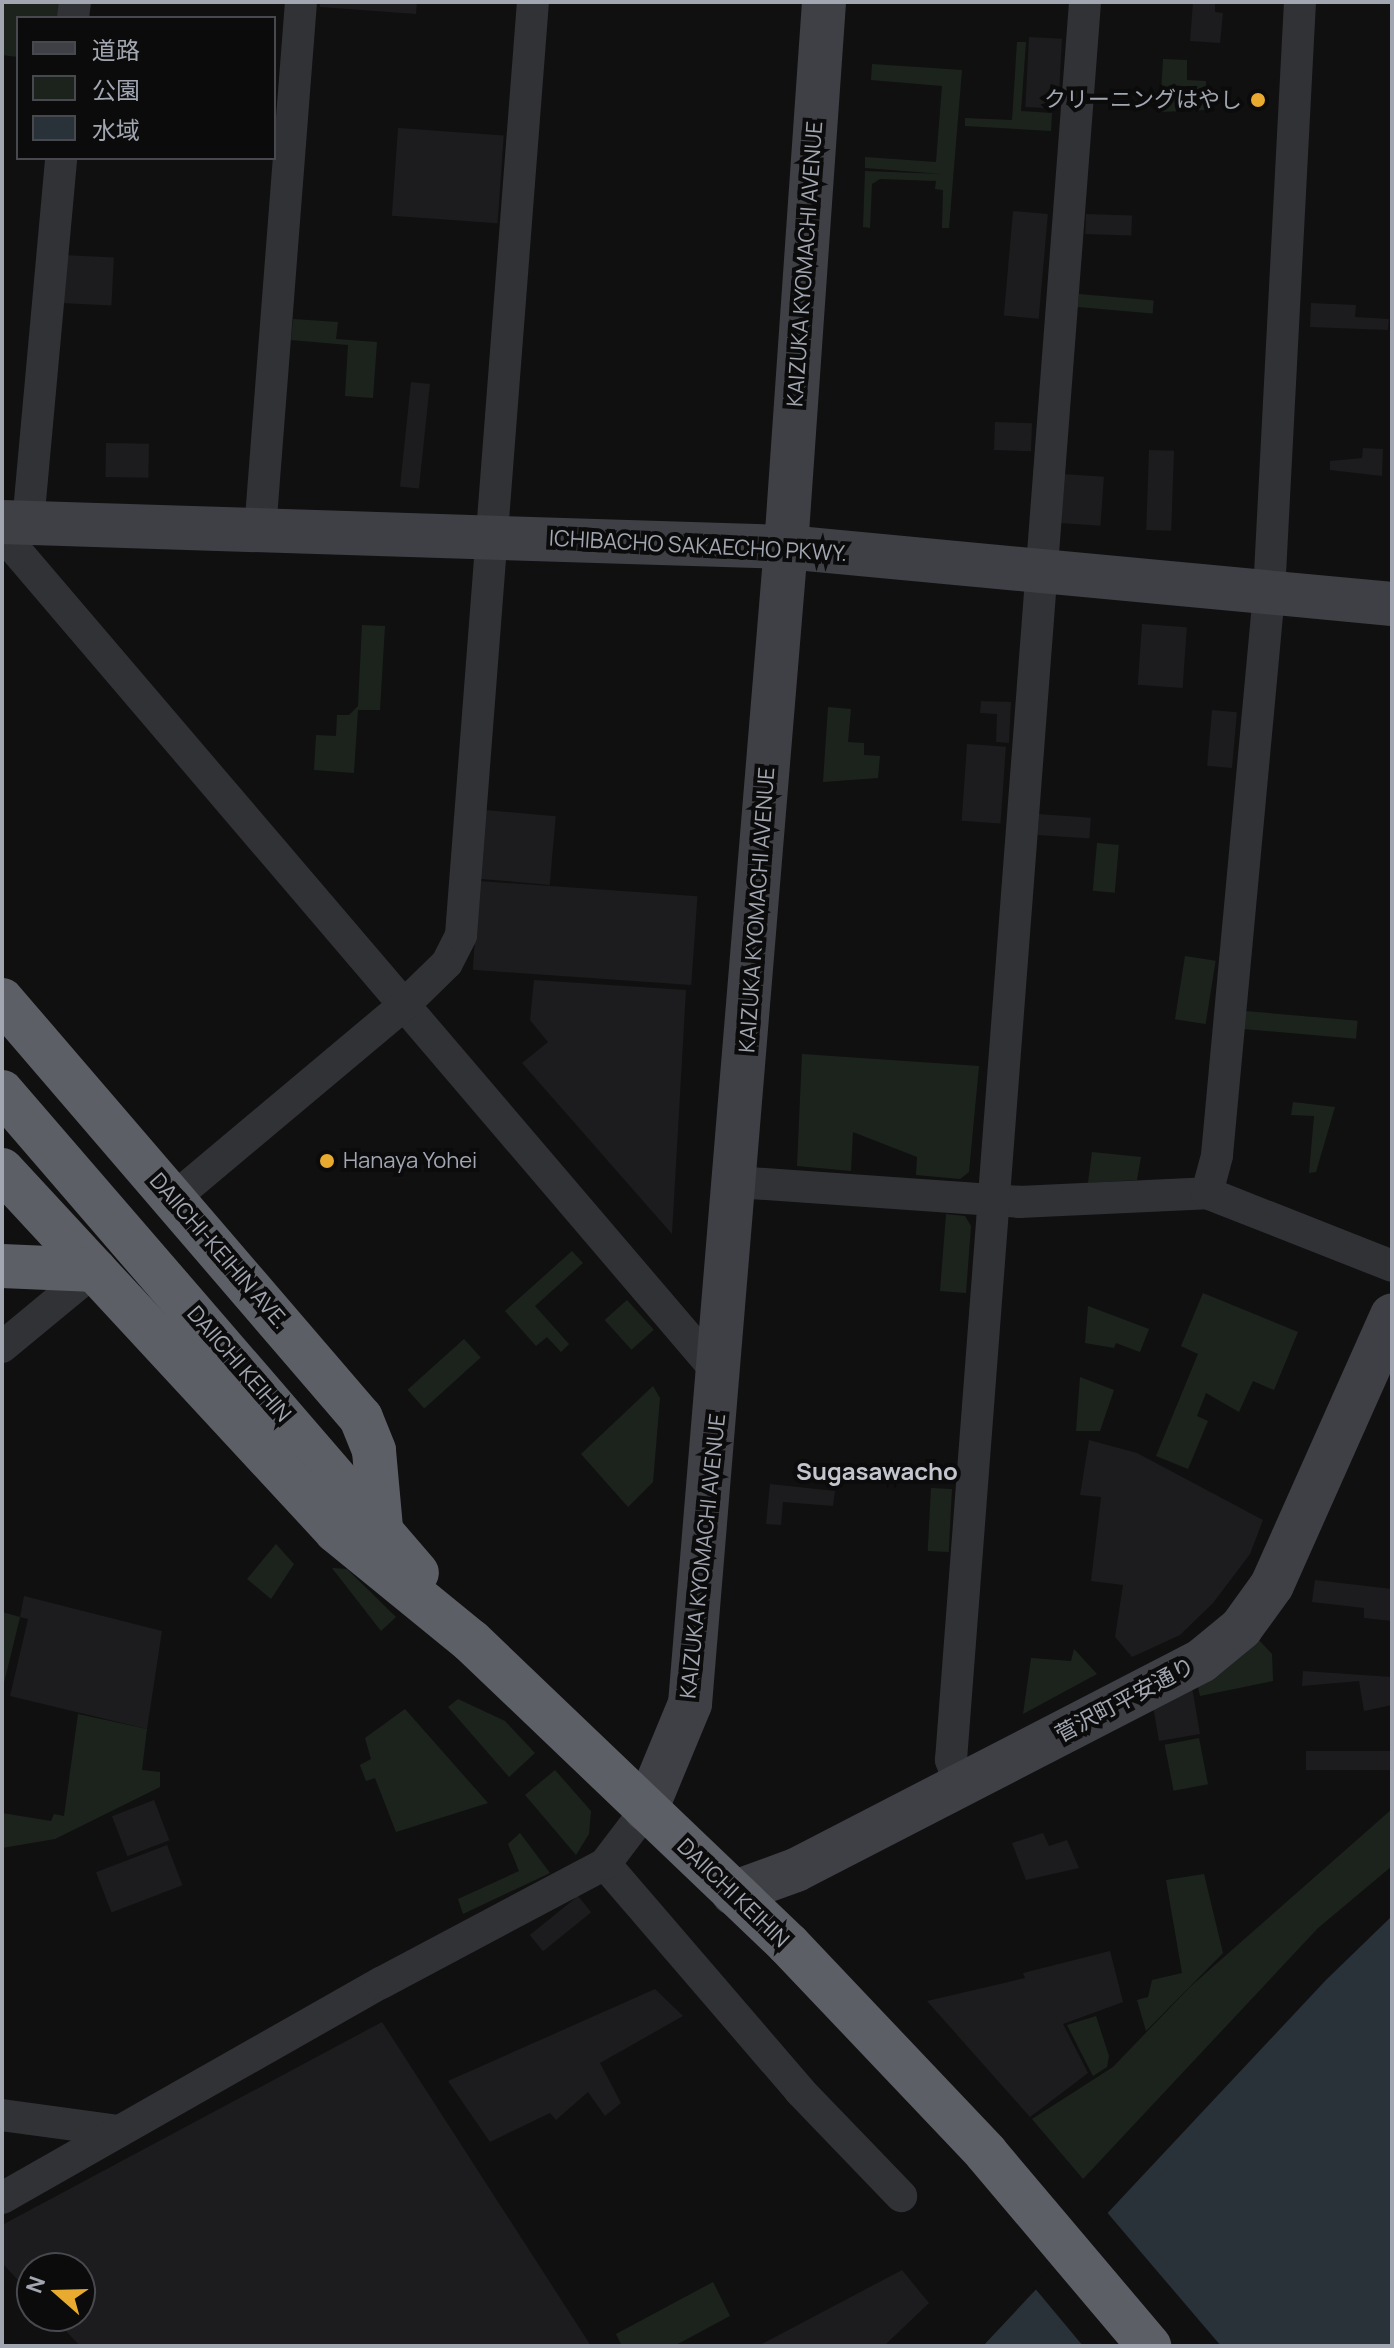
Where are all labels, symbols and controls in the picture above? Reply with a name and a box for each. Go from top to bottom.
legend [16,16,276,160]
text: 道路 [92,33,140,66]
text: 公園 [92,73,140,106]
place label: クリーニングはやし [1044,87,1242,113]
marker: クリーニングはやし [1249,91,1267,109]
text: 水域 [92,113,140,146]
street label: KAIZUKA KYOMACHI AVENUE [782,120,828,408]
street label: ICHIBACHO SAKAECHO PKWY. [548,525,848,567]
street label: KAIZUKA KYOMACHI AVENUE [734,766,780,1054]
place label: Hanaya Yohei [343,1148,477,1174]
marker: Hanaya Yohei [318,1152,336,1170]
street label: DAIICHI-KEIHIN AVE. [144,1168,294,1334]
street label: DAIICHI KEIHIN [182,1301,296,1427]
street label: KAIZUKA KYOMACHI AVENUE [675,1412,731,1700]
district label: Sugasawacho [796,1457,958,1485]
street label: 菅沢町平安通り [1051,1652,1199,1748]
street label: DAIICHI KEIHIN [672,1833,794,1953]
north arrow [16,2252,96,2332]
text: N [19,2272,52,2297]

